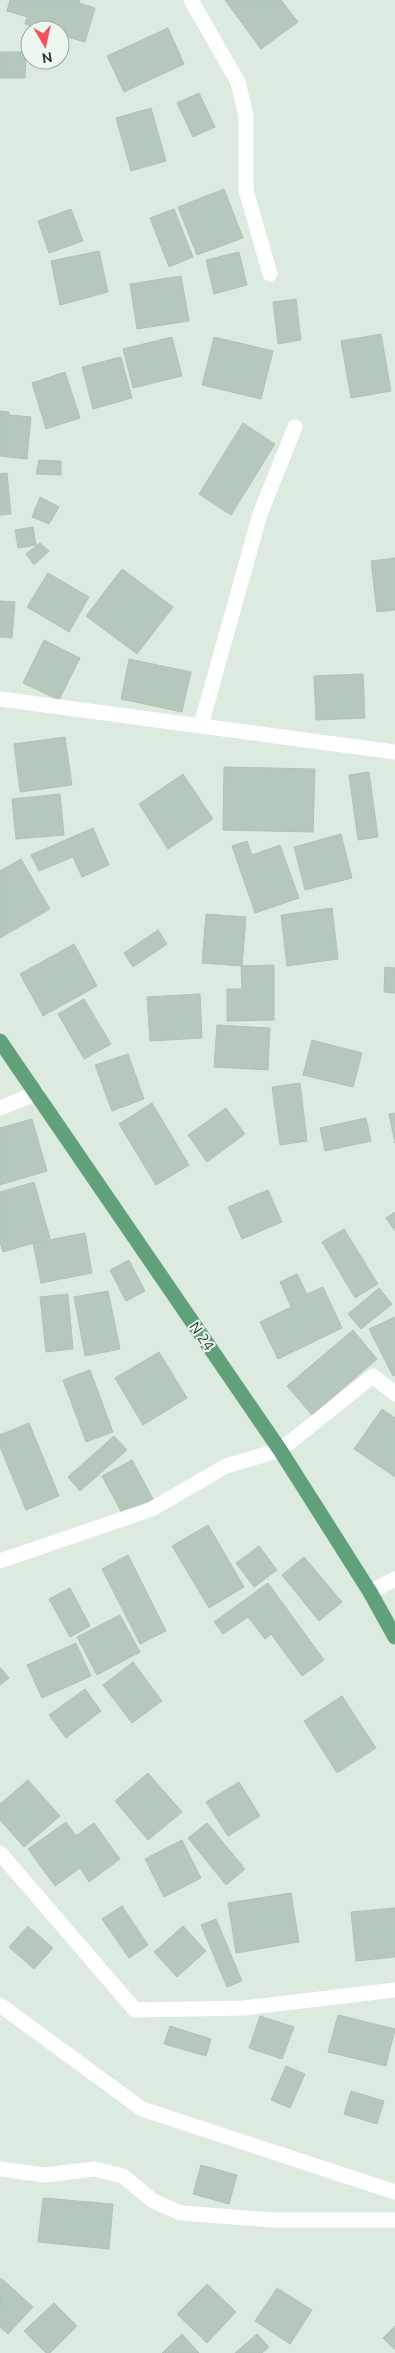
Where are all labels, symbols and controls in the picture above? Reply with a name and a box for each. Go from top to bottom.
north arrow [20,20,70,70]
text: N [41,49,53,67]
street label: N 24 [186,1318,218,1354]

